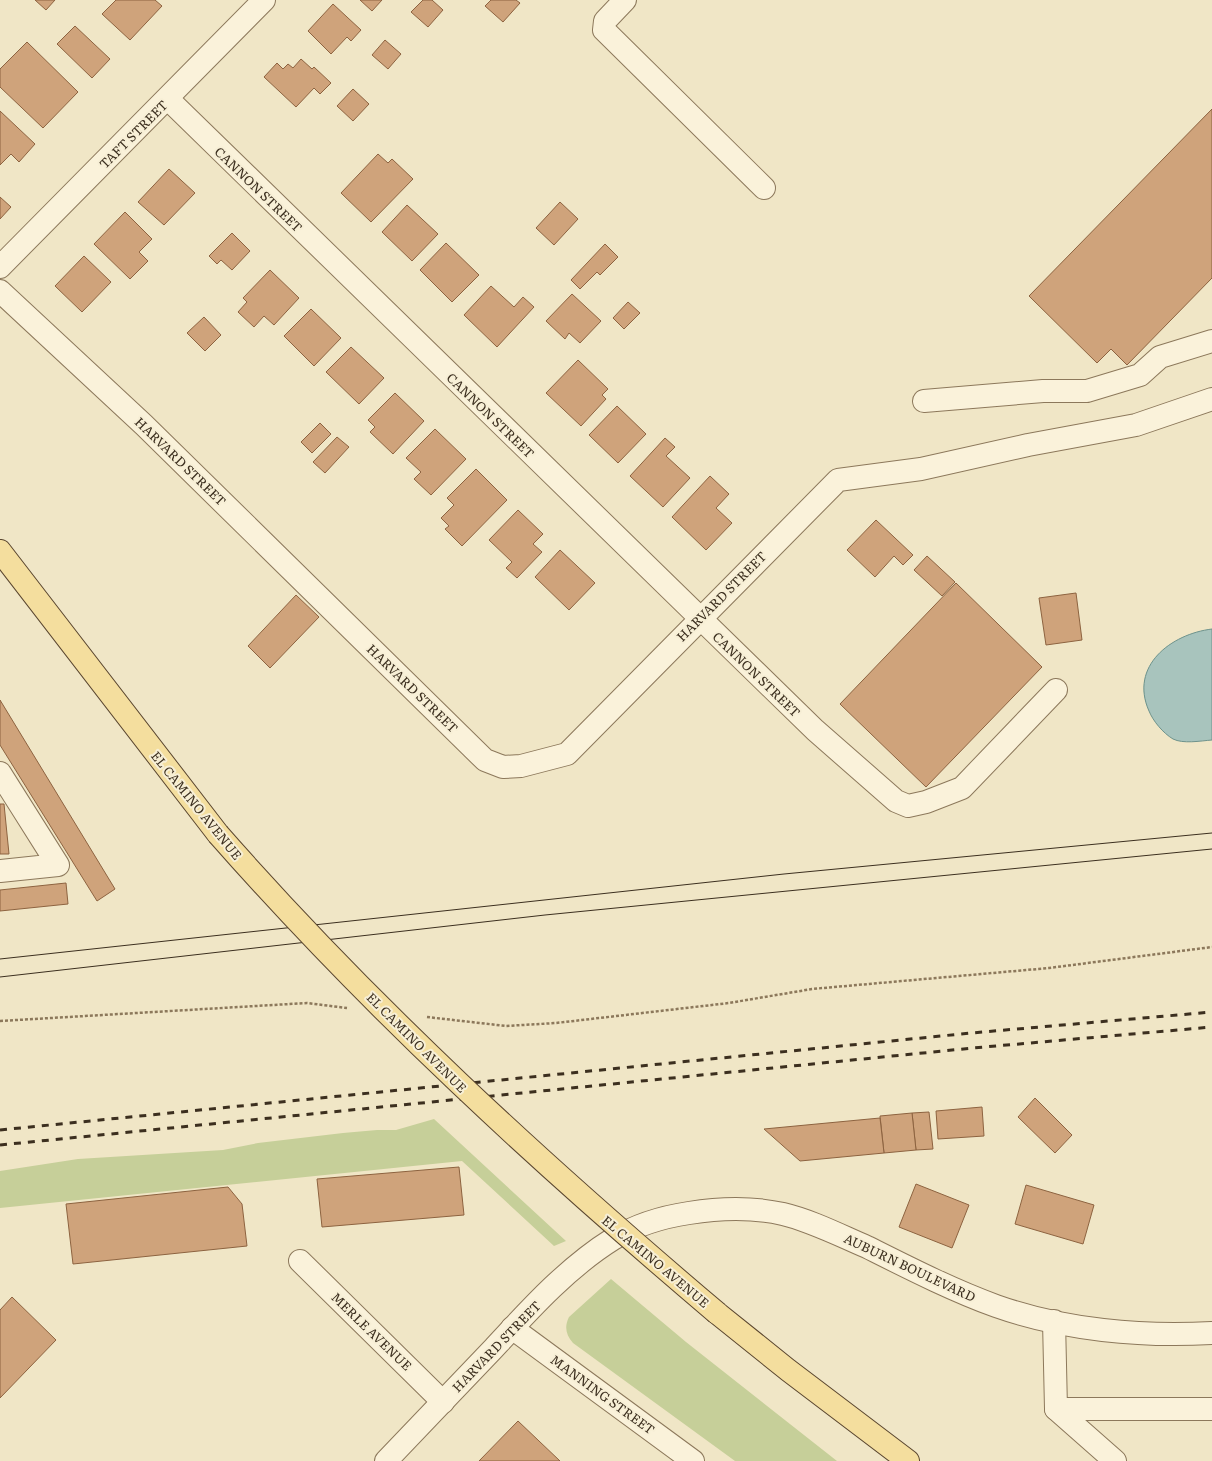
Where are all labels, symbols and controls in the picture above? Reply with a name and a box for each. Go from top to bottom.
street label: TAFT STREET [94,95,172,173]
street label: CANNON STREET [211,142,307,236]
street label: CANNON STREET [443,368,539,462]
street label: HARVARD STREET [131,412,231,510]
street label: HARVARD STREET [672,546,771,645]
street label: CANNON STREET [709,627,805,721]
street label: HARVARD STREET [363,639,463,737]
street label: EL CAMINO AVENUE [147,747,247,863]
street label: EL CAMINO AVENUE [363,988,471,1096]
street label: EL CAMINO AVENUE [598,1210,714,1312]
street label: AUBURN BOULEVARD [841,1228,979,1306]
street label: MERLE AVENUE [327,1287,417,1375]
street label: HARVARD STREET [447,1296,545,1396]
street label: MANNING STREET [547,1350,659,1439]

